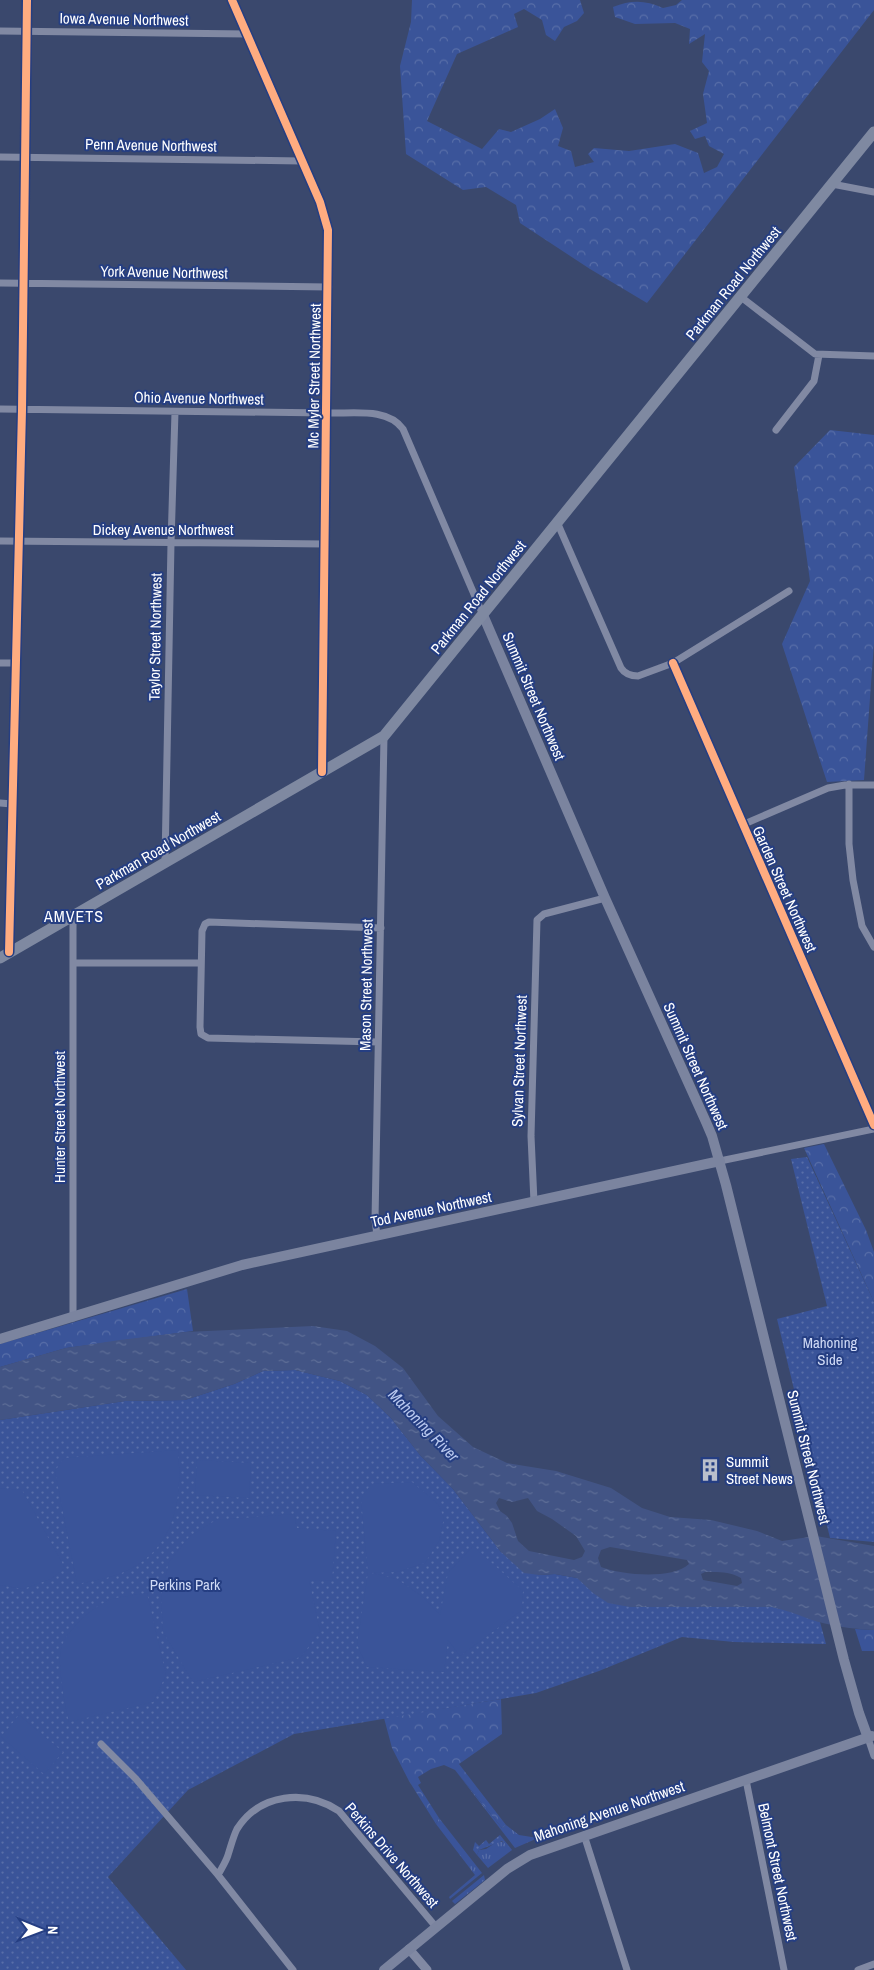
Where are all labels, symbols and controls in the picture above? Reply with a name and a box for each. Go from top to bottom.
street label: Iowa Avenue Northwest [59,7,189,31]
street label: Penn Avenue Northwest [85,133,218,157]
street label: Parkman Road Northwest [681,221,786,344]
street label: York Avenue Northwest [100,260,228,284]
street label: Mc Myler Street Northwest [302,303,326,449]
street label: Ohio Avenue Northwest [134,386,265,410]
street label: Dickey Avenue Northwest [93,519,234,540]
street label: Parkman Road Northwest [426,535,531,658]
street label: Taylor Street Northwest [143,572,167,701]
street label: Summit Street Northwest [497,629,571,764]
street label: Parkman Road Northwest [92,805,225,894]
street label: Garden Street Northwest [748,823,822,956]
district label: AMVETS [43,905,104,927]
street label: Mason Street Northwest [354,918,378,1051]
street label: Sylvan Street Northwest [506,994,532,1127]
street label: Summit Street Northwest [658,999,734,1134]
street label: Hunter Street Northwest [49,1050,70,1183]
street label: Tod Avenue Northwest [369,1186,494,1232]
park label: Mahoning Side [803,1332,858,1370]
water label: Mahoning River [384,1384,465,1467]
street label: Summit Street Northwest [782,1388,836,1527]
place label: Summit Street News [726,1451,793,1489]
building icon: Summit Street News [697,1457,723,1483]
park label: Perkins Park [150,1574,221,1595]
street label: Mahoning Avenue Northwest [531,1775,688,1847]
street label: Perkins Drive Northwest [340,1798,444,1913]
street label: Belmont Street Northwest [753,1801,803,1943]
north arrow [15,1905,65,1955]
text: N [44,1926,62,1935]

